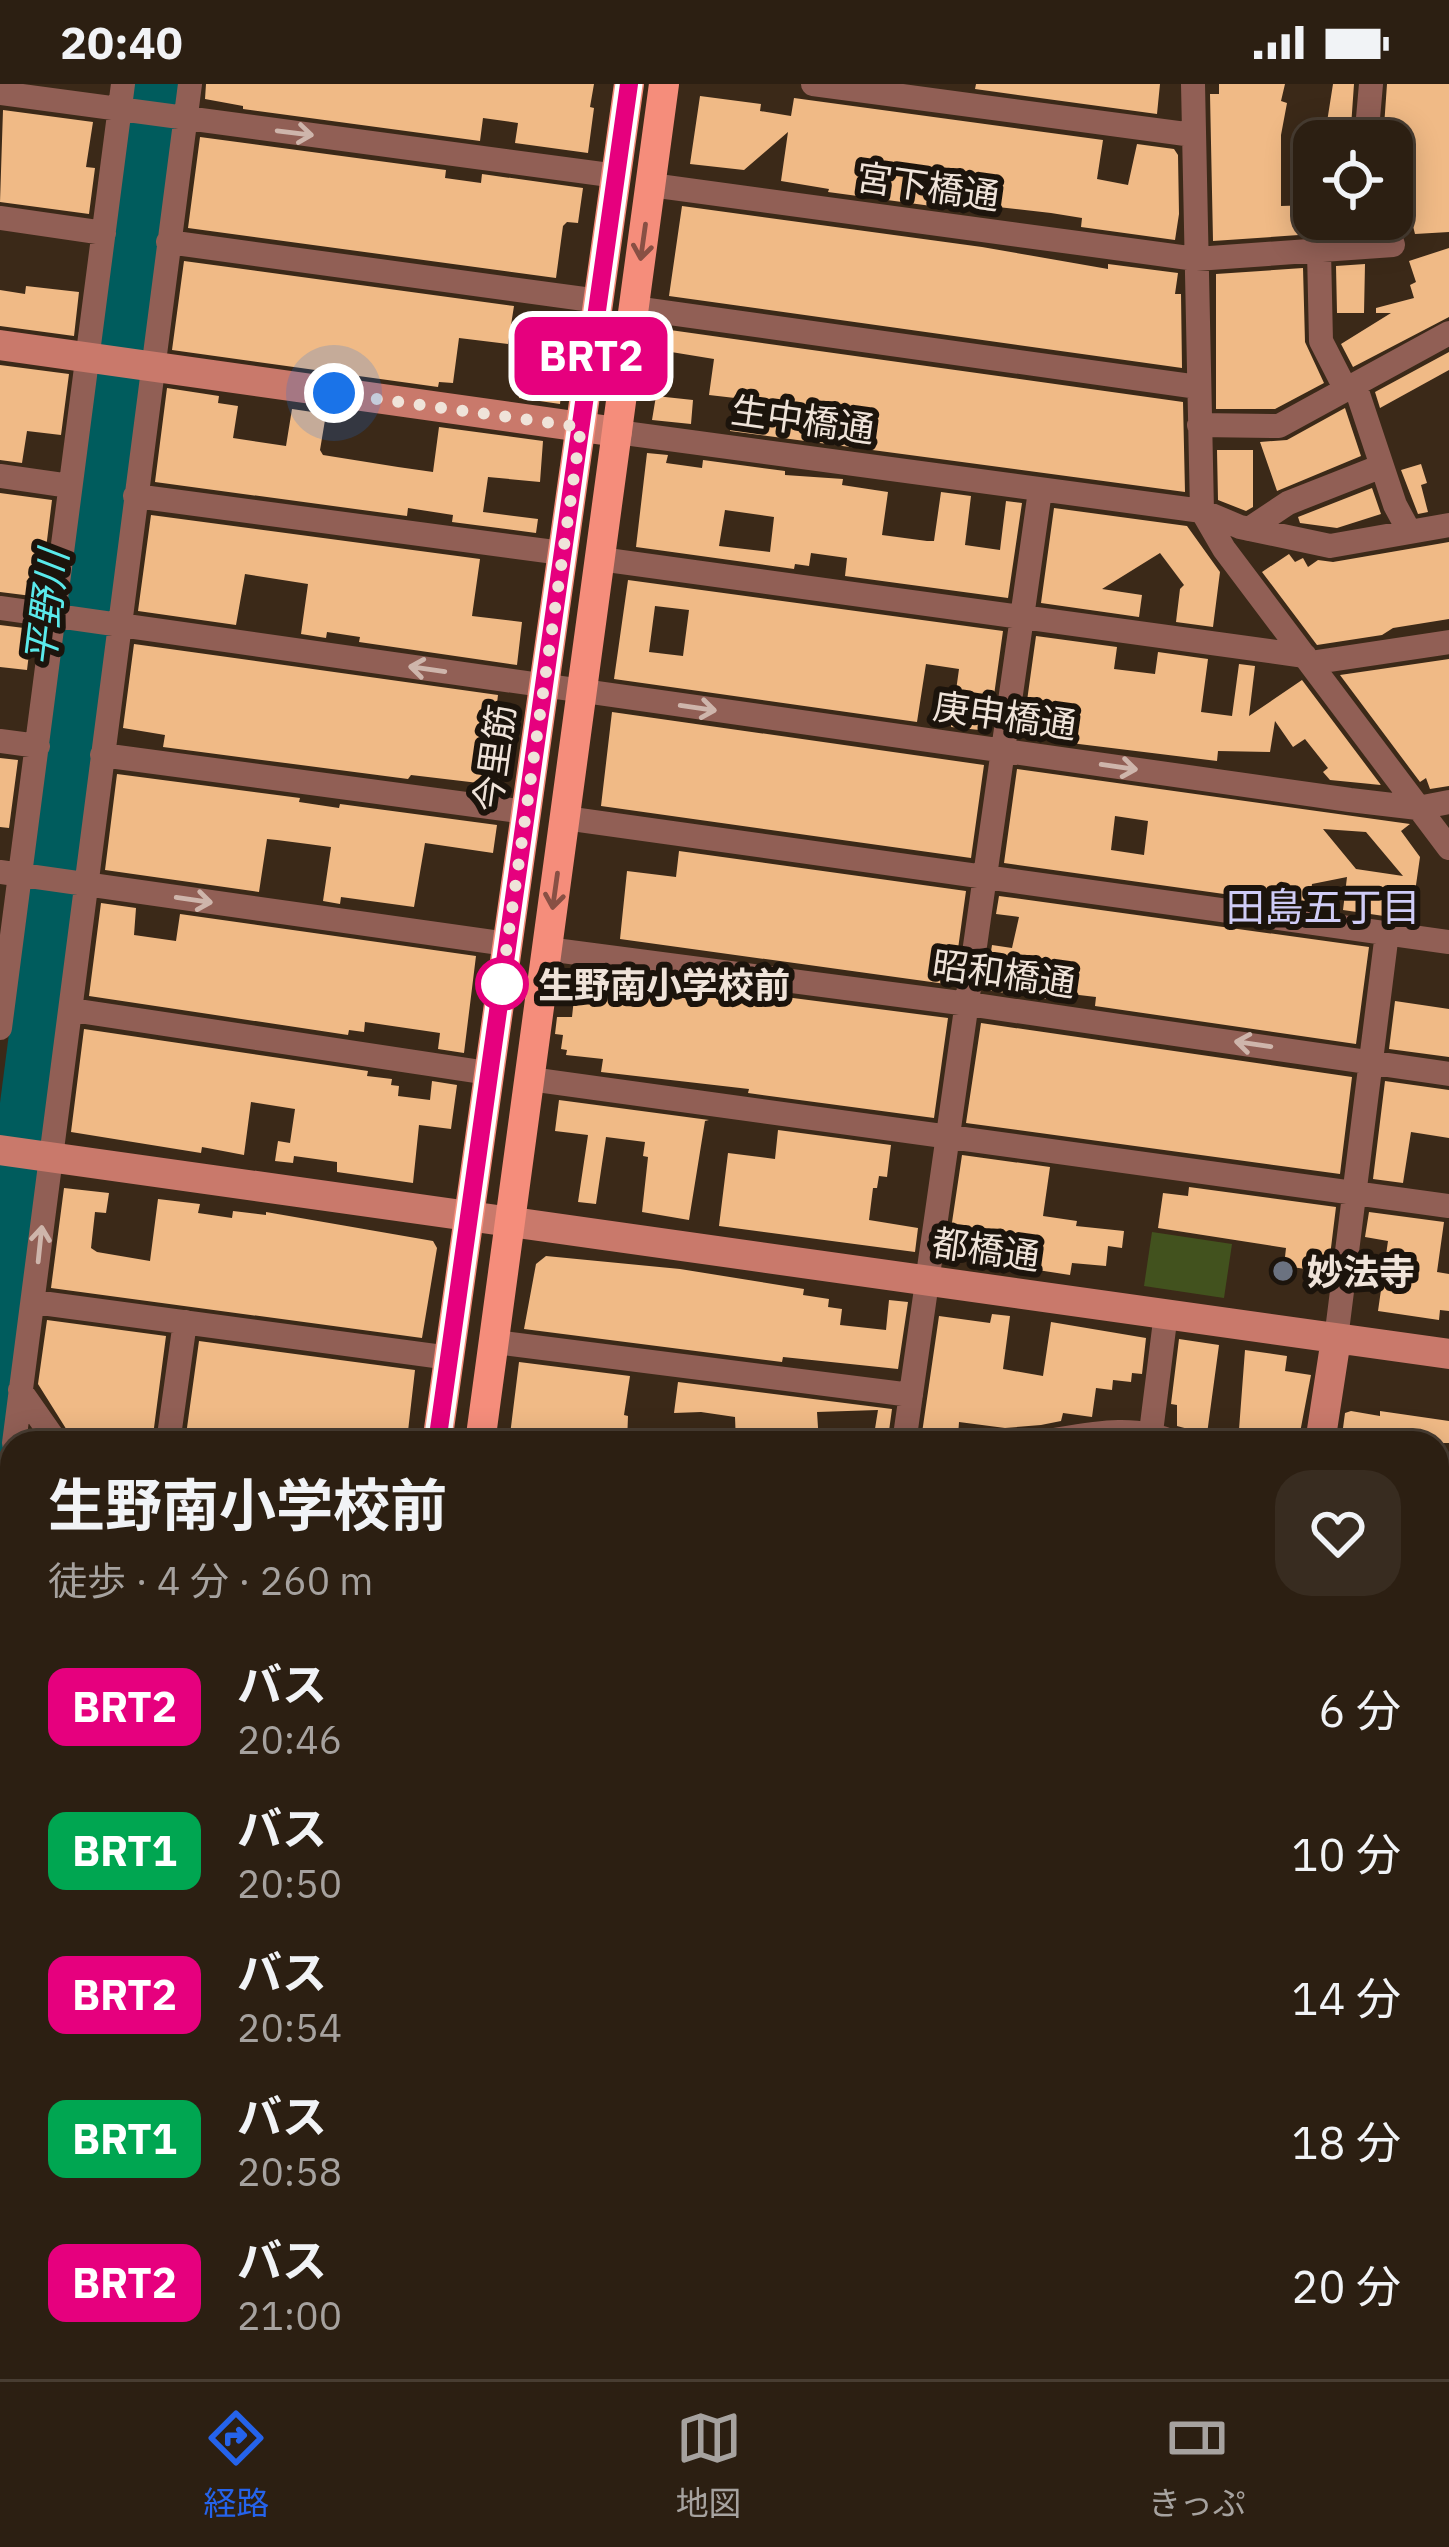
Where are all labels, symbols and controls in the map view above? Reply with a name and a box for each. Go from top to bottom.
text: 20:40 [60,13,183,71]
map controls [1293,120,1413,240]
button: locate [1293,120,1413,240]
one-way arrow [274,123,313,145]
street label: 宮下橋通 [853,153,1003,219]
one-way arrow [631,221,654,260]
line badge: BRT2 [507,317,675,395]
text: BRT2 [538,328,644,383]
your location [304,363,364,423]
street label: 生中橋通 [728,386,878,452]
water label: 平野川 [14,543,79,669]
one-way arrow [408,657,447,680]
street label: 庚申橋通 [930,682,1080,748]
one-way arrow [678,697,717,720]
street label: 今里筋 [463,701,525,815]
one-way arrow [1098,756,1137,779]
one-way arrow [543,871,566,910]
district label: 田島五丁目 [1225,881,1421,932]
one-way arrow [174,889,213,912]
street label: 昭和橋通 [929,940,1079,1006]
marker: 生野南小学校前 [477,959,527,1009]
place label: 生野南小学校前 [538,961,790,1008]
one-way arrow [1234,1032,1273,1055]
street label: 都橋通 [929,1218,1043,1280]
one-way arrow [29,1225,52,1264]
place label: 妙法寺 [1307,1248,1415,1295]
marker: 妙法寺 [1270,1258,1296,1284]
text: 生野南小学校前 [48,1468,447,1542]
button: heart [1275,1470,1401,1596]
text: 徒歩 · 4 分 · 260 m [48,1555,373,1606]
text: バス [237,1655,327,1713]
text: BRT2 [72,1679,177,1734]
text: 6 分 [1318,1681,1401,1739]
text: 20:46 [237,1714,342,1765]
text: バス [237,1799,327,1857]
text: BRT1 [72,1823,177,1878]
text: 10 分 [1291,1825,1401,1883]
text: 20:50 [237,1858,342,1909]
text: バス [237,1943,327,2001]
text: BRT2 [72,1967,177,2022]
text: 14 分 [1291,1969,1401,2027]
text: 20:54 [237,2002,342,2053]
text: バス [237,2087,327,2145]
text: BRT1 [72,2111,177,2166]
text: 18 分 [1291,2113,1401,2171]
text: 20:58 [237,2146,342,2197]
text: バス [237,2231,327,2289]
text: BRT2 [72,2255,177,2310]
text: 20 分 [1291,2257,1401,2315]
text: 21:00 [237,2290,342,2341]
tab: 経路 [203,2405,269,2525]
tab: 地図 [676,2405,742,2525]
tab: きっぷ [1148,2405,1246,2525]

